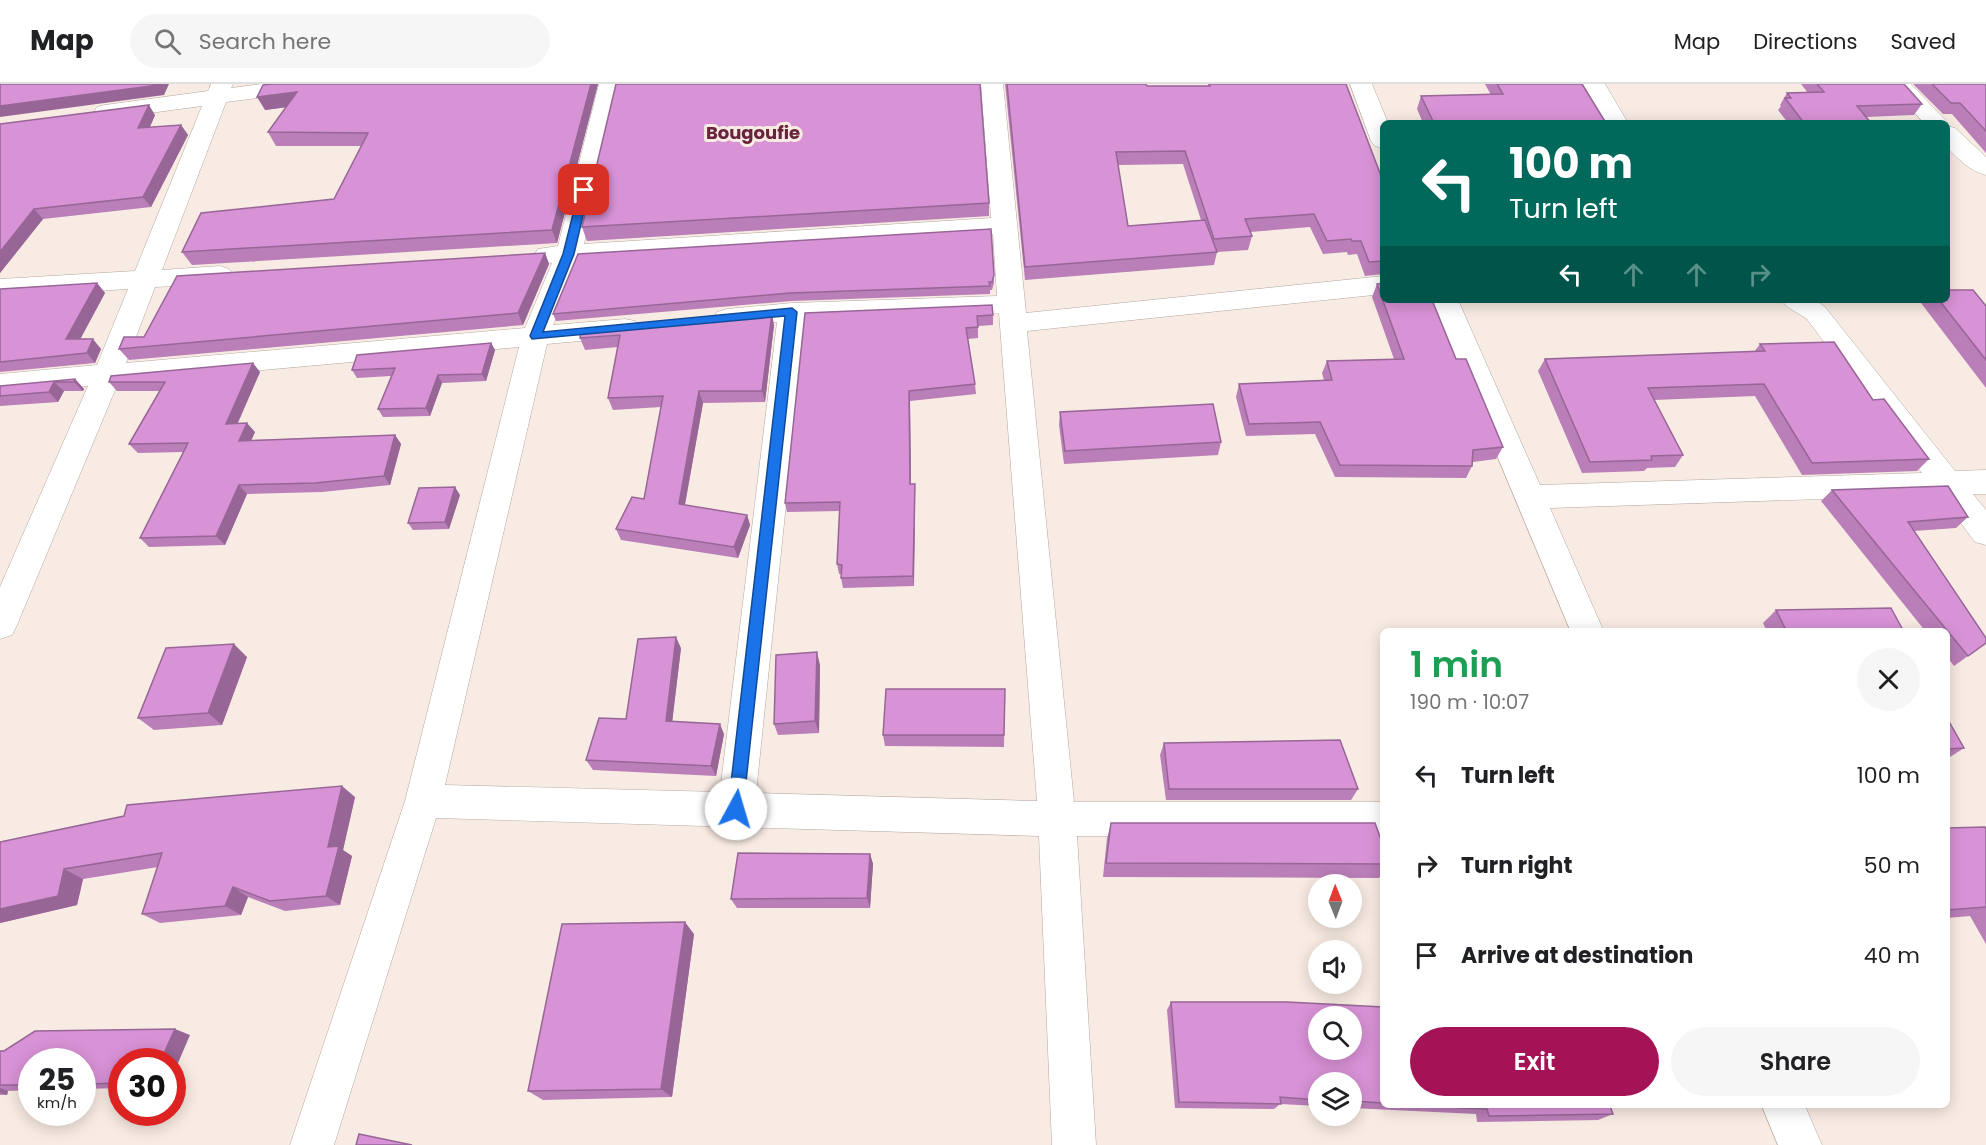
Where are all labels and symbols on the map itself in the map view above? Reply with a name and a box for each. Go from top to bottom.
district label: Bougoufie [706,120,800,145]
pin [558,164,609,215]
position arrow [704,777,768,841]
north arrow [1308,874,1362,928]
speed limit sign: 30 [108,1048,186,1126]

